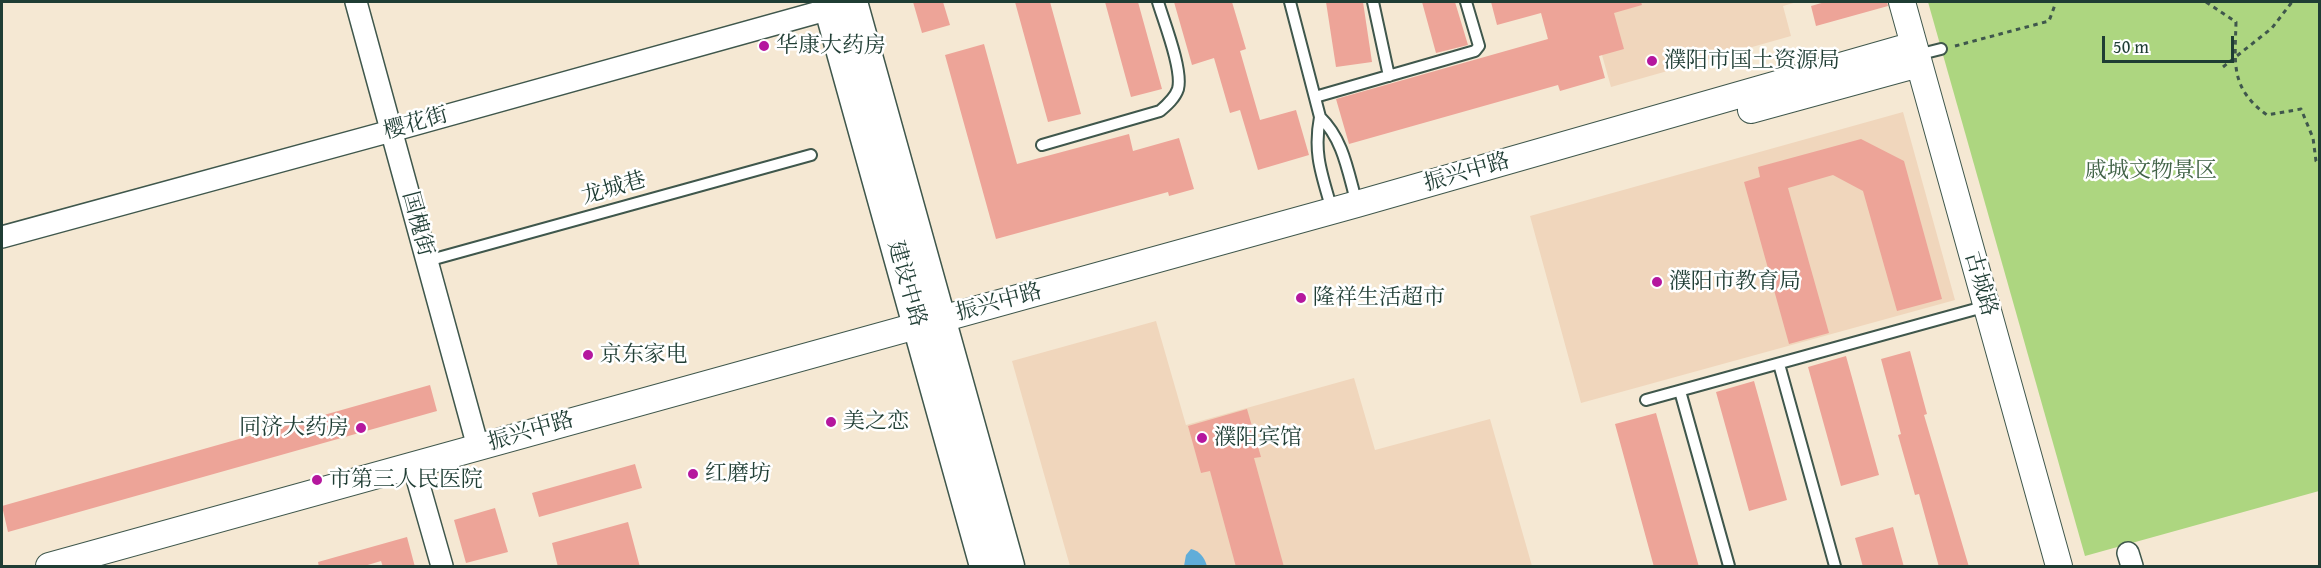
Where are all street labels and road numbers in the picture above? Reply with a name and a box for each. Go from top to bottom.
street label: 樱花街 [381,102,451,146]
street label: 振兴中路 [1421,148,1513,198]
street label: 龙城巷 [579,167,649,211]
street label: 国槐街 [396,189,438,259]
street label: 建设中路 [881,238,931,330]
street label: 古城路 [1958,249,2002,319]
street label: 振兴中路 [953,279,1045,327]
street label: 振兴中路 [485,407,577,457]

